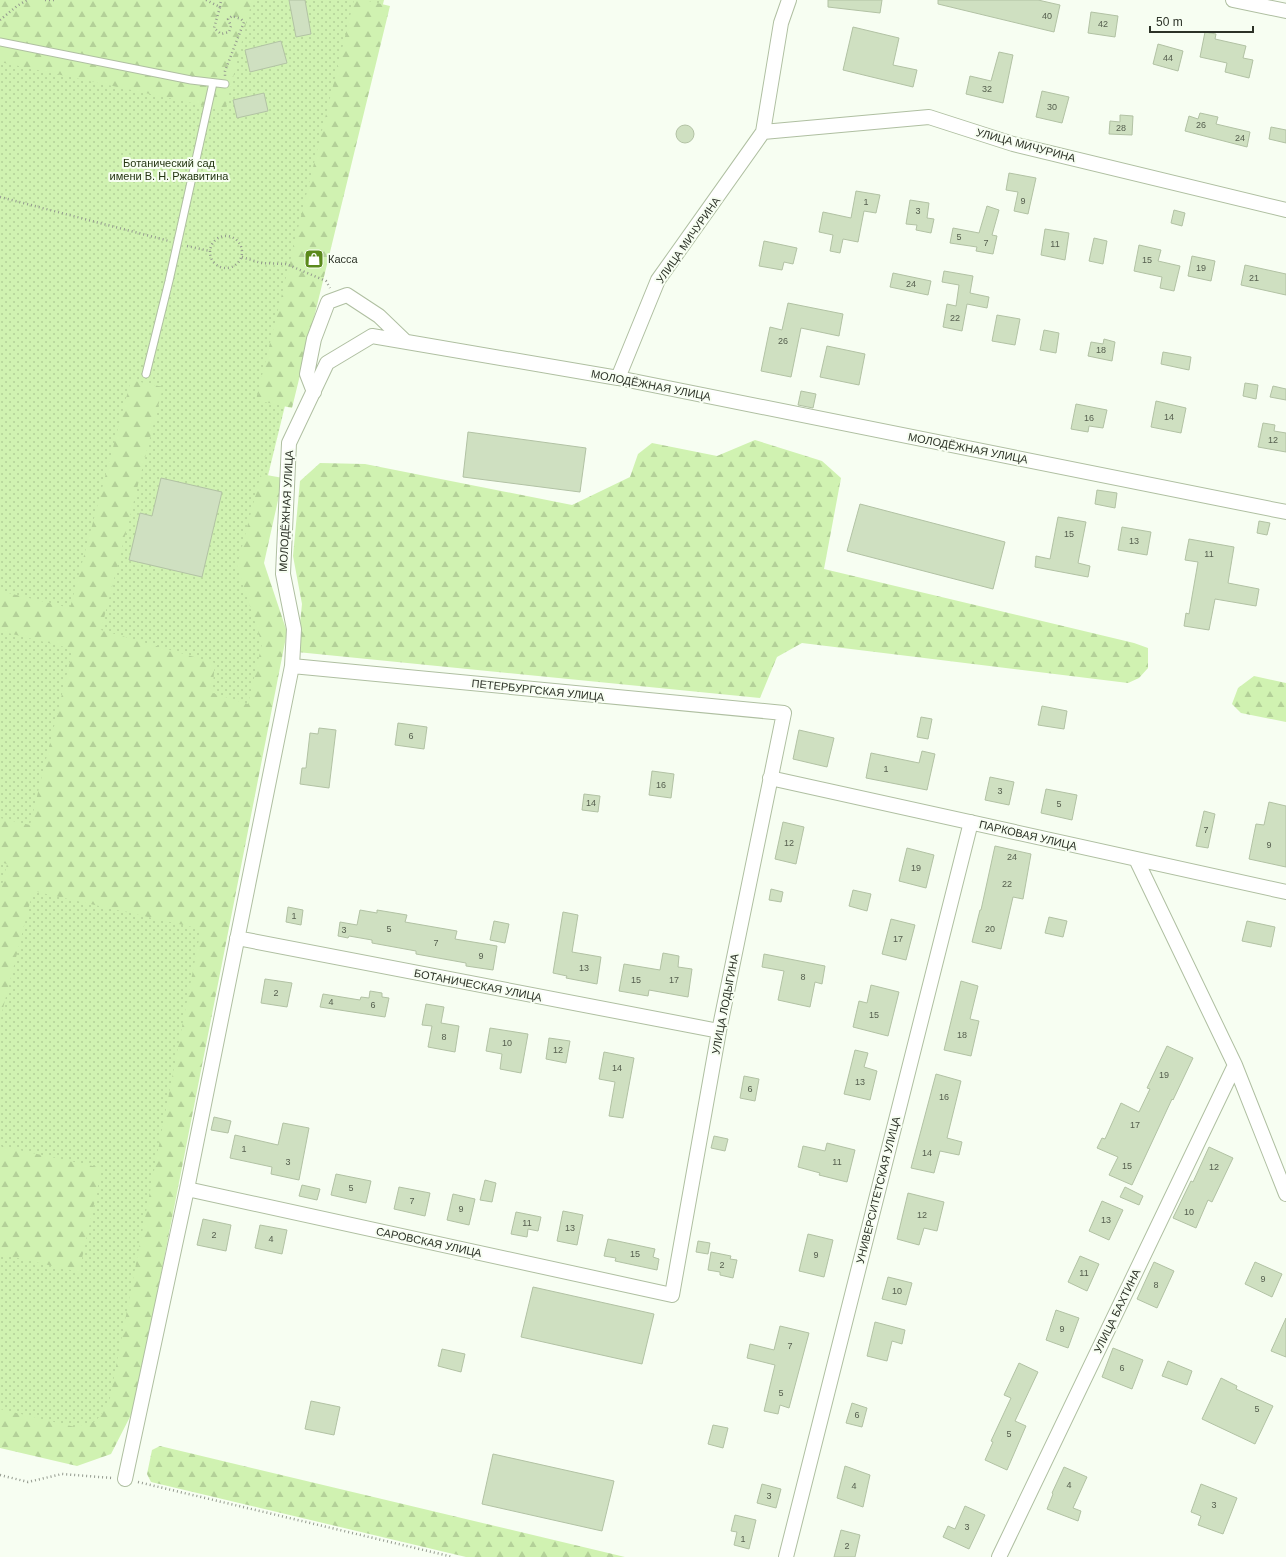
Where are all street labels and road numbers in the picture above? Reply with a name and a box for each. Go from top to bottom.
street label: УЛИЦА МИЧУРИНА [975,126,1078,164]
street label: УЛИЦА МИЧУРИНА [654,194,723,285]
street label: МОЛОДЁЖНАЯ УЛИЦА [590,368,712,403]
street label: МОЛОДЁЖНАЯ УЛИЦА [907,431,1029,466]
street label: МОЛОДЁЖНАЯ УЛИЦА [277,449,295,572]
street label: ПЕТЕРБУРГСКАЯ УЛИЦА [471,677,606,703]
street label: ПАРКОВАЯ УЛИЦА [978,818,1079,852]
street label: УЛИЦА ЛОДЫГИНА [709,952,741,1055]
street label: БОТАНИЧЕСКАЯ УЛИЦА [413,967,543,1003]
street label: УНИВЕРСИТЕТСКАЯ УЛИЦА [854,1115,902,1265]
street label: САРОВСКАЯ УЛИЦА [375,1225,484,1259]
street label: УЛИЦА БАХТИНА [1091,1267,1143,1355]

